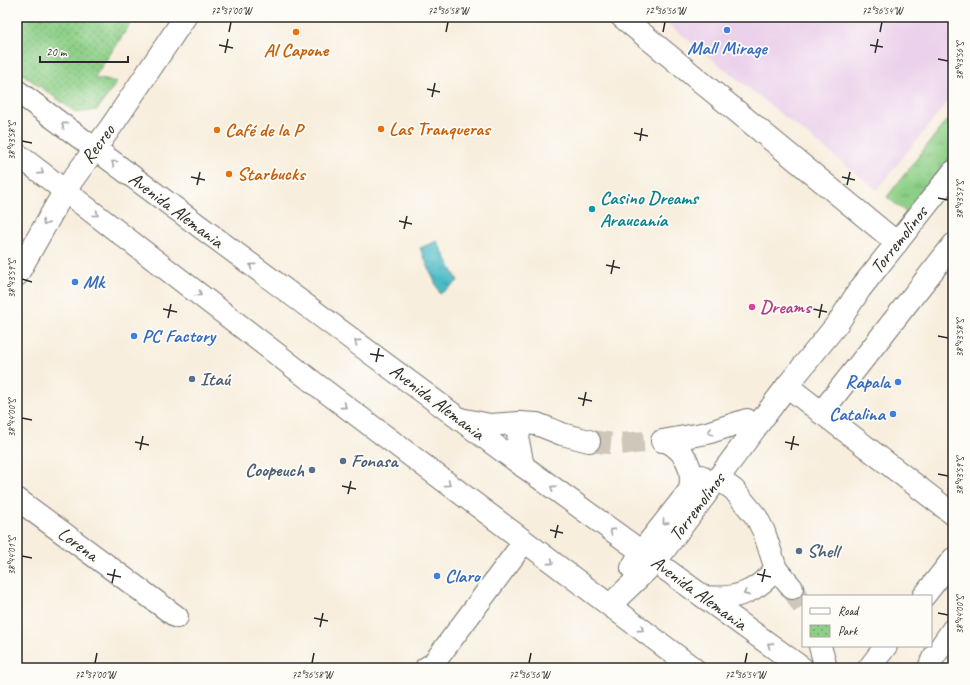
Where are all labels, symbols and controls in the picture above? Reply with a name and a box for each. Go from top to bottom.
text: 72°37'00"W [211,4,253,17]
text: 72°36'58"W [428,4,470,17]
text: 72°36'56"W [645,4,687,17]
text: 72°36'54"W [862,4,904,17]
marker: Mall Mirage [722,25,732,35]
marker: Al Capone [291,27,301,37]
place label: Mall Mirage [687,36,768,60]
scale bar [40,38,128,64]
place label: Al Capone [264,38,330,62]
text: 38°43'56"S [953,40,966,80]
text: 20 m [46,44,68,60]
place label: Las Tranqueras [389,117,492,141]
place label: Café de la P [225,118,305,142]
street label: Recreo [76,119,121,168]
text: 38°43'58"S [5,120,18,160]
one-way arrow [62,123,69,130]
marker: Las Tranqueras [376,124,386,134]
marker: Café de la P [212,125,222,135]
one-way arrow [112,161,119,168]
place label: Starbucks [237,162,307,186]
one-way arrow [37,167,44,174]
street label: Avenida Alemania [124,167,229,254]
marker: Starbucks [224,169,234,179]
text: 38°43'57"S [953,179,966,219]
place label: Casino Dreams Araucanía [600,186,700,232]
street label: Torremolinos [865,200,934,279]
marker: Casino Dreams Araucanía [587,204,597,214]
one-way arrow [92,209,99,216]
one-way arrow [43,219,50,226]
text: 38°43'59"S [5,258,18,298]
one-way arrow [249,263,256,271]
place label: Mk [83,270,106,294]
marker: Mk [70,277,80,287]
one-way arrow [194,289,201,296]
place label: Dreams [760,295,813,319]
marker: Dreams [747,302,757,312]
text: 38°43'58"S [953,317,966,357]
place label: PC Factory [142,324,217,348]
marker: PC Factory [129,331,139,341]
one-way arrow [355,340,362,347]
street label: Avenida Alemania [385,359,490,446]
place label: Itaú [200,367,232,391]
place label: Rapala [845,370,892,394]
marker: Itaú [187,374,197,384]
marker: Rapala [893,377,903,387]
text: 38°44'00"S [5,397,18,437]
one-way arrow [339,401,346,408]
place label: Catalina [829,402,887,426]
marker: Catalina [888,409,898,419]
one-way arrow [706,427,713,436]
place label: Fonasa [351,449,400,473]
text: 38°43'59"S [953,455,966,495]
marker: Fonasa [338,456,348,466]
place label: Coopeuch [245,458,305,482]
marker: Coopeuch [307,465,317,475]
street label: Torremolinos [664,467,731,546]
one-way arrow [443,479,450,486]
one-way arrow [550,485,557,493]
one-way arrow [662,517,669,524]
street label: Lorena [53,521,105,568]
one-way arrow [610,529,617,536]
text: 38°44'01"S [5,535,18,575]
place label: Shell [807,539,843,563]
marker: Shell [794,546,804,556]
street label: Avenida Alemania [646,550,753,637]
one-way arrow [547,558,554,565]
place label: Claro [445,564,482,588]
marker: Claro [432,571,442,581]
one-way arrow [742,588,750,596]
text: 38°44'00"S [953,594,966,634]
legend [802,595,932,647]
text: Road [838,603,860,619]
text: Park [838,623,859,639]
one-way arrow [637,624,644,631]
one-way arrow [767,642,774,650]
text: 72°37'00"W [75,668,117,681]
text: 72°36'58"W [292,668,334,681]
text: 72°36'56"W [509,668,551,681]
text: 72°36'54"W [725,668,767,681]

